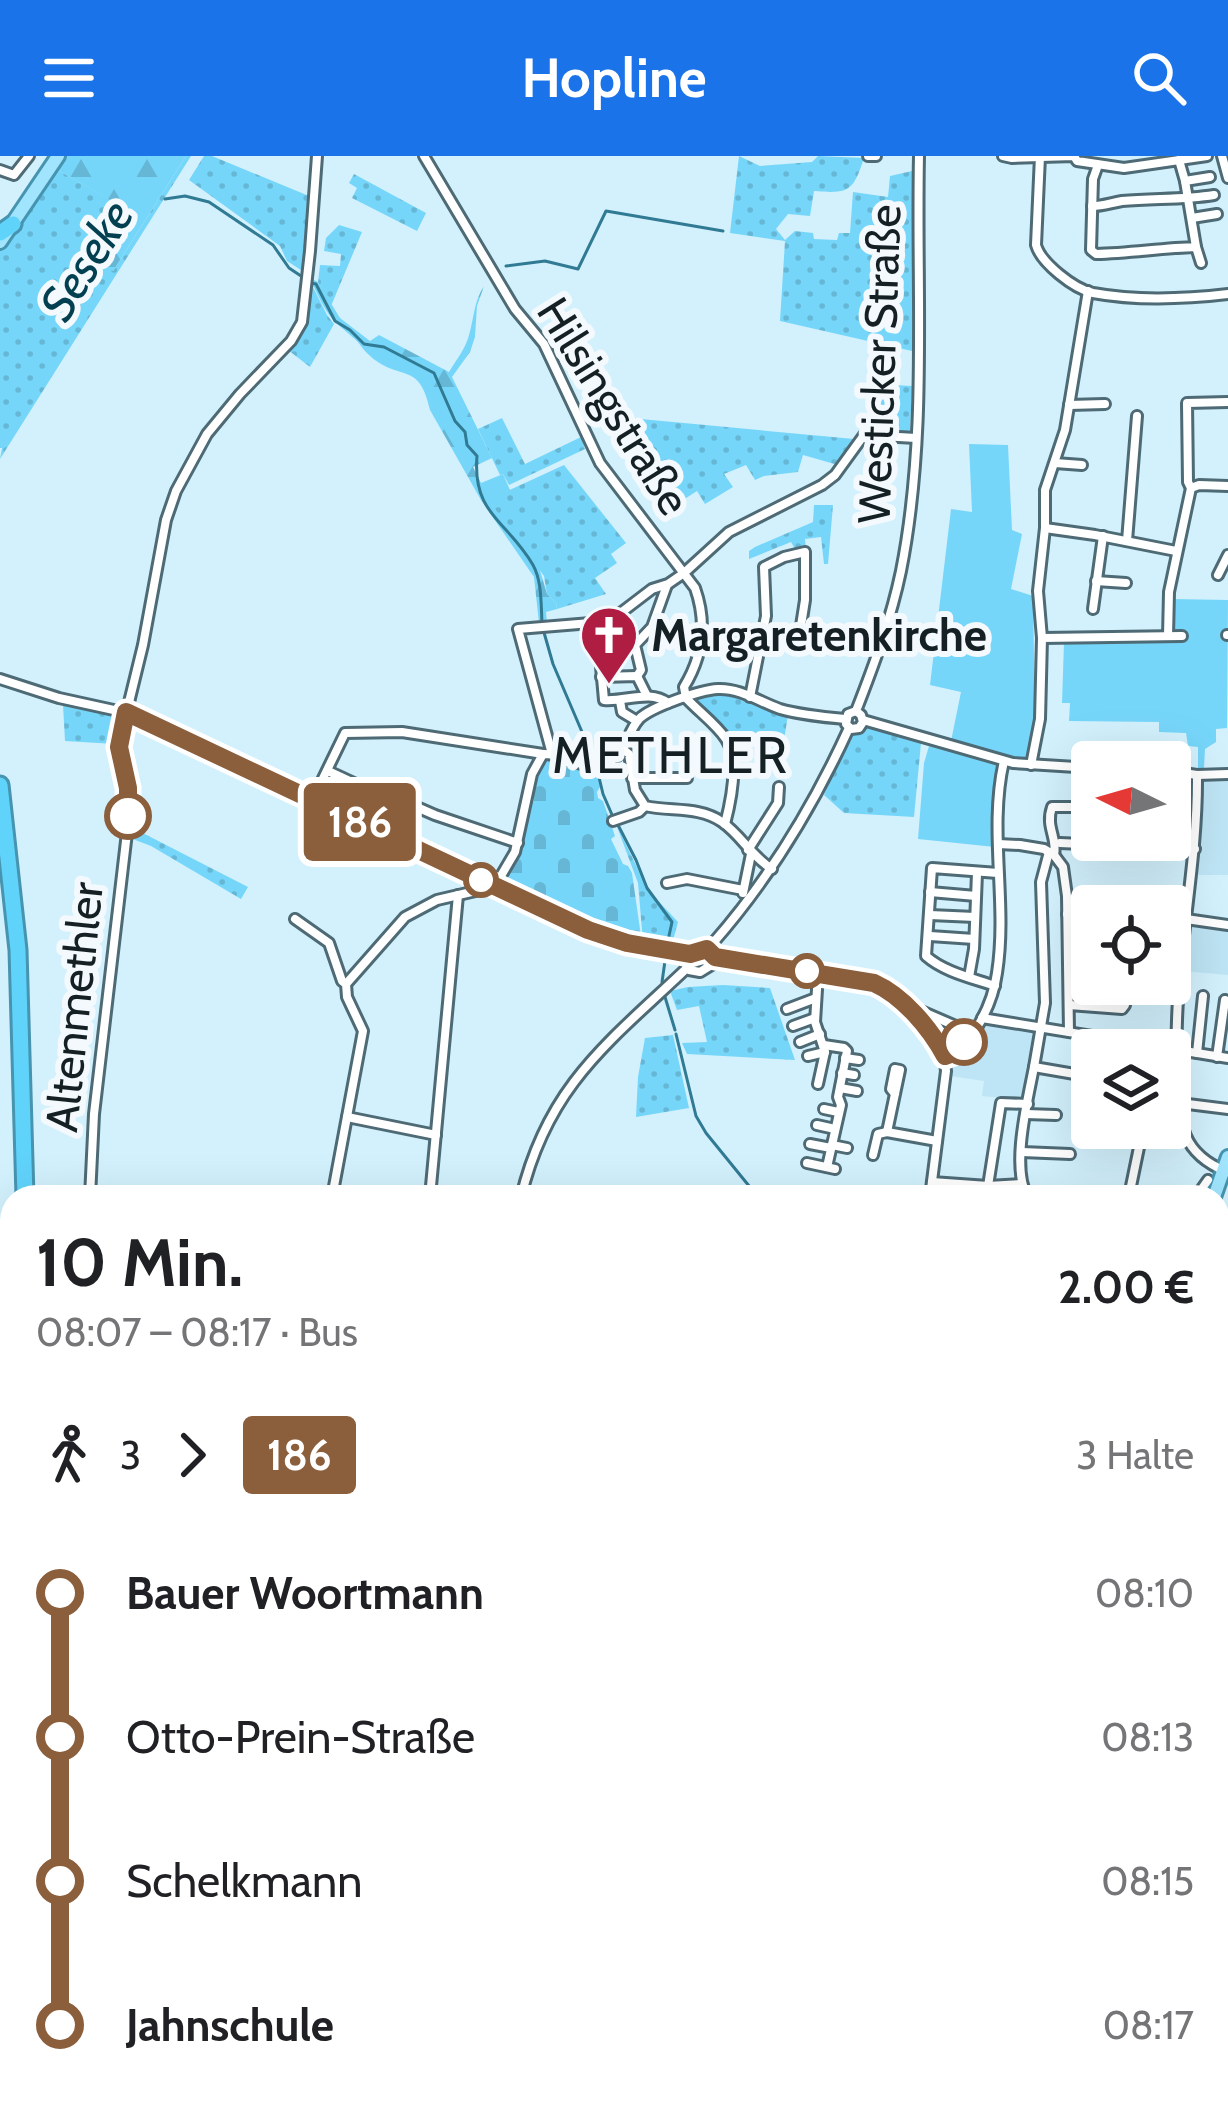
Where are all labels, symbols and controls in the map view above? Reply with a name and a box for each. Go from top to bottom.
icon: menu [36,45,102,111]
text: Hopline [521,45,707,111]
icon: search [1126,45,1192,111]
water label: Seseke [27,189,145,331]
street label: Westicker Straße [846,204,912,524]
street label: Hilsingstraße [526,288,702,524]
church icon: Margaretenkirche [578,604,640,686]
place label: Margaretenkirche [651,608,987,662]
district label: METHLER [552,724,790,786]
north arrow [1071,741,1191,861]
map controls [1071,741,1191,1149]
line badge: 186 [291,783,429,861]
unlabelled marker [106,794,150,838]
text: 186 [328,796,392,848]
unlabelled marker [465,864,497,896]
street label: Altenmethler [34,879,114,1134]
button: locate [1071,885,1191,1005]
unlabelled marker [791,955,823,987]
unlabelled marker [942,1020,986,1064]
button: layers [1071,1029,1191,1149]
text: 10 Min. [36,1222,243,1303]
text: 2.00 € [1058,1260,1194,1314]
text: 08:07 – 08:17 · Bus [36,1308,358,1356]
icon: walk [36,1422,102,1488]
icon: forward [159,1422,225,1488]
text: 186 [267,1429,332,1481]
text: 3 [120,1431,141,1479]
text: 3 Halte [1076,1431,1194,1479]
text: Bauer Woortmann [126,1566,484,1620]
text: 08:10 [1095,1569,1194,1617]
text: Otto-Prein-Straße [126,1710,475,1764]
text: 08:13 [1101,1713,1194,1761]
text: Schelkmann [126,1854,362,1908]
text: 08:15 [1101,1857,1194,1905]
text: Jahnschule [126,1998,334,2052]
text: 08:17 [1103,2001,1194,2049]

